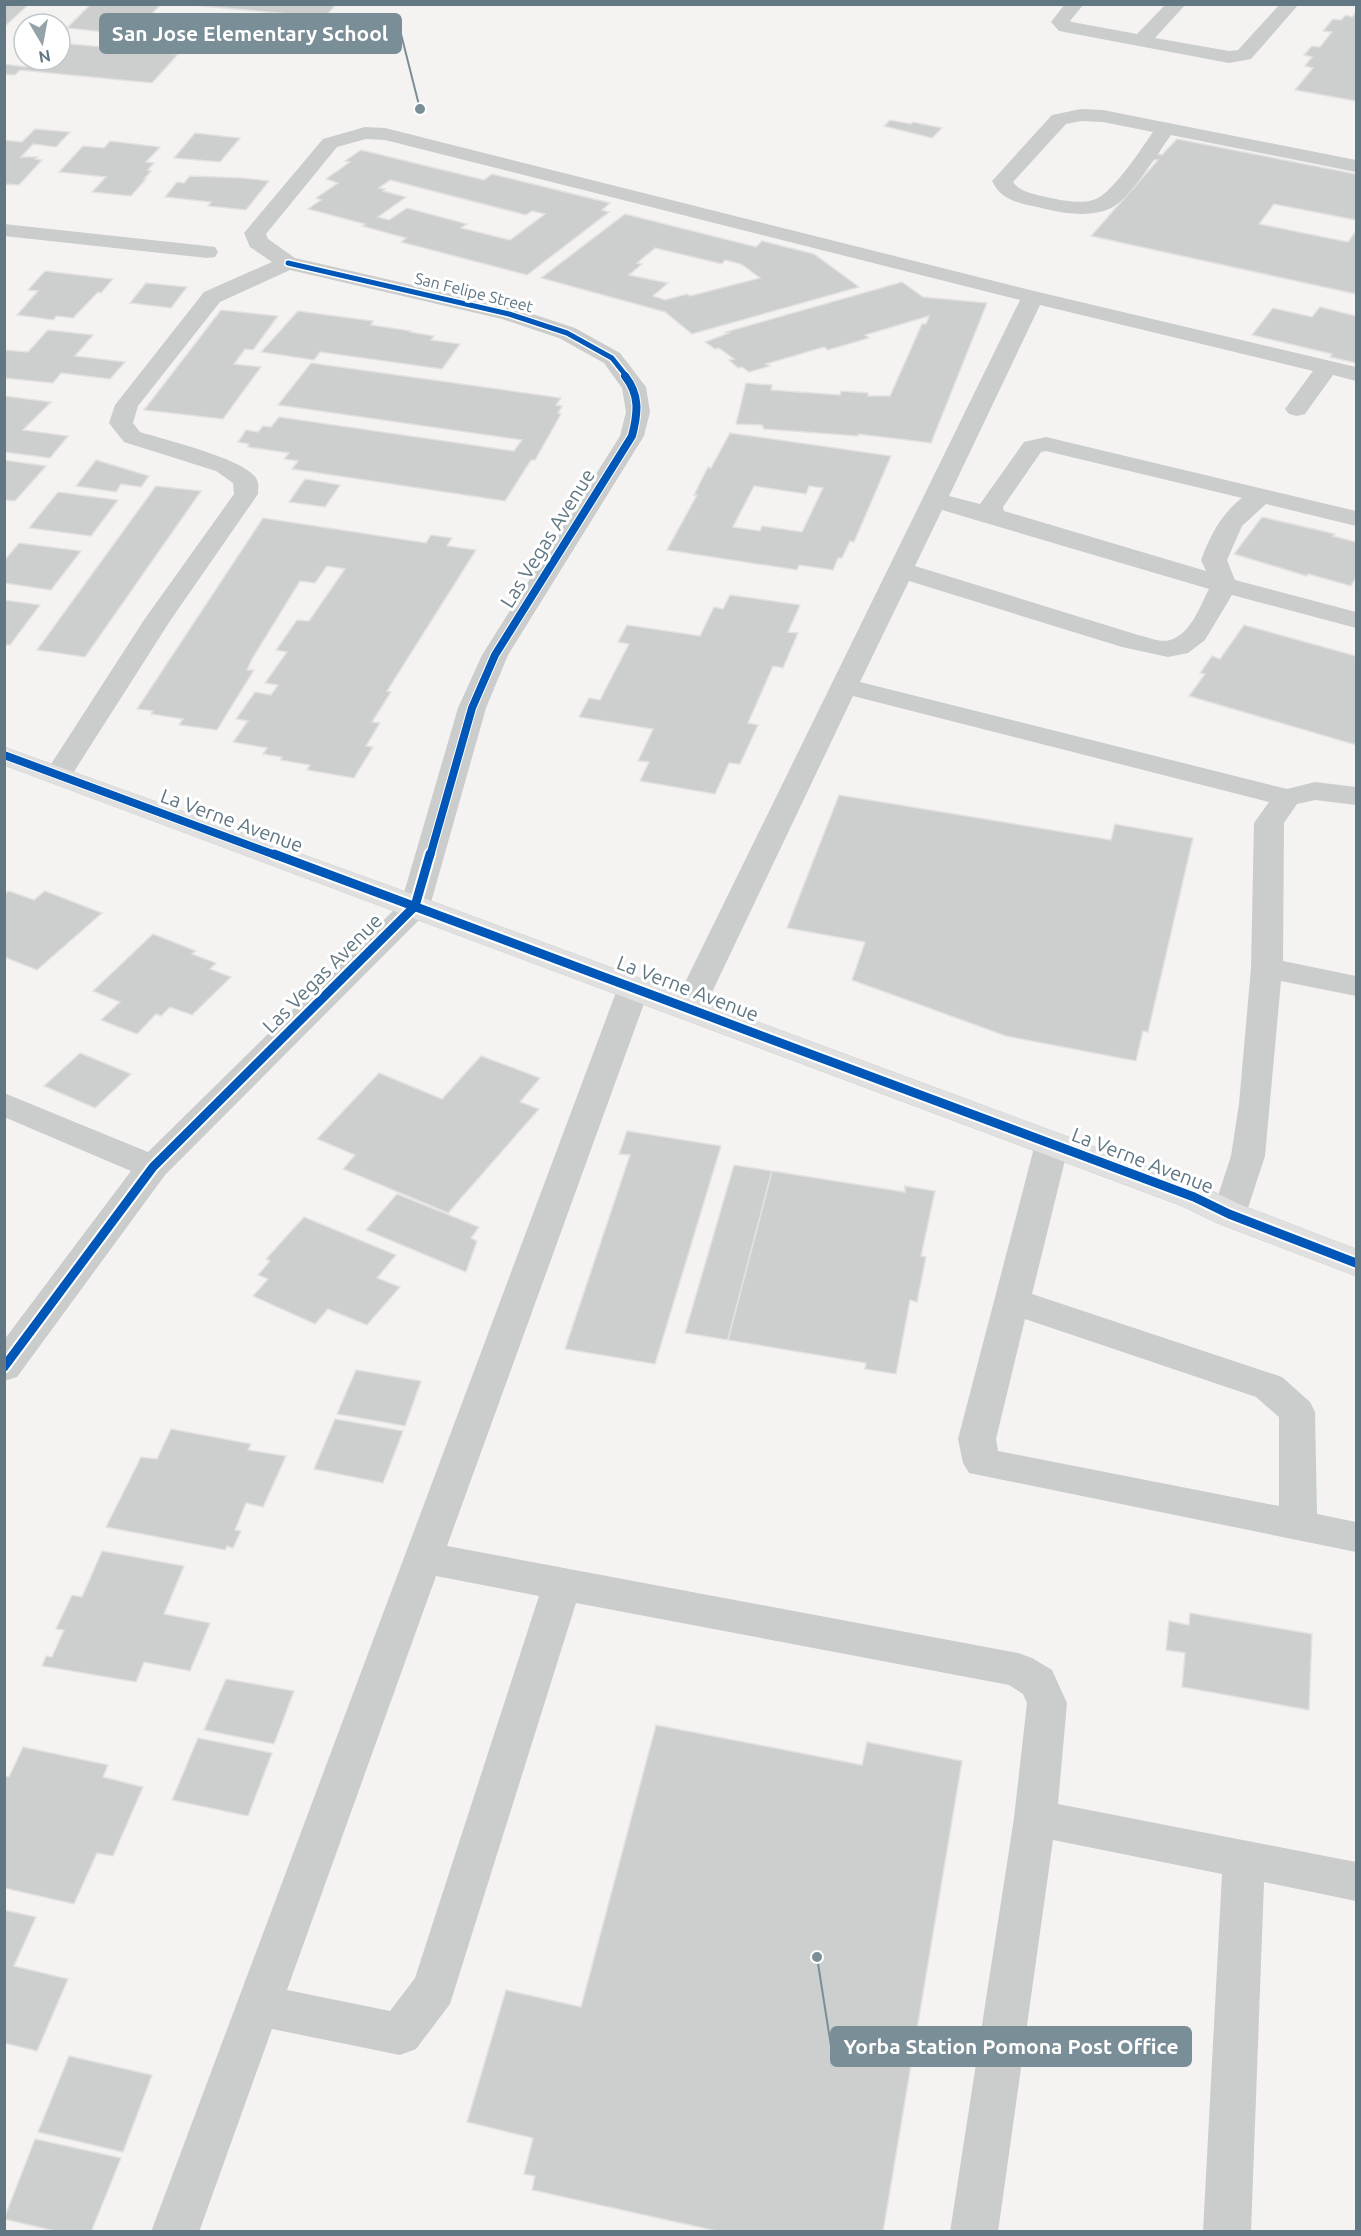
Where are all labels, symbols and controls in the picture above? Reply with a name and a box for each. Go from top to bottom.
north arrow [12,12,72,72]
callout: San Jose Elementary School [100,14,401,53]
text: San Jose Elementary School [112,21,388,45]
text: N [37,47,52,67]
street label: San Felipe Street [413,269,536,316]
street label: Las Vegas Avenue [495,464,599,612]
street label: La Verne Avenue [158,784,306,856]
street label: Las Vegas Avenue [258,909,386,1037]
street label: La Verne Avenue [614,950,762,1026]
street label: La Verne Avenue [1069,1122,1217,1198]
callout: Yorba Station Pomona Post Office [831,2027,1191,2066]
text: Yorba Station Pomona Post Office [843,2034,1179,2058]

